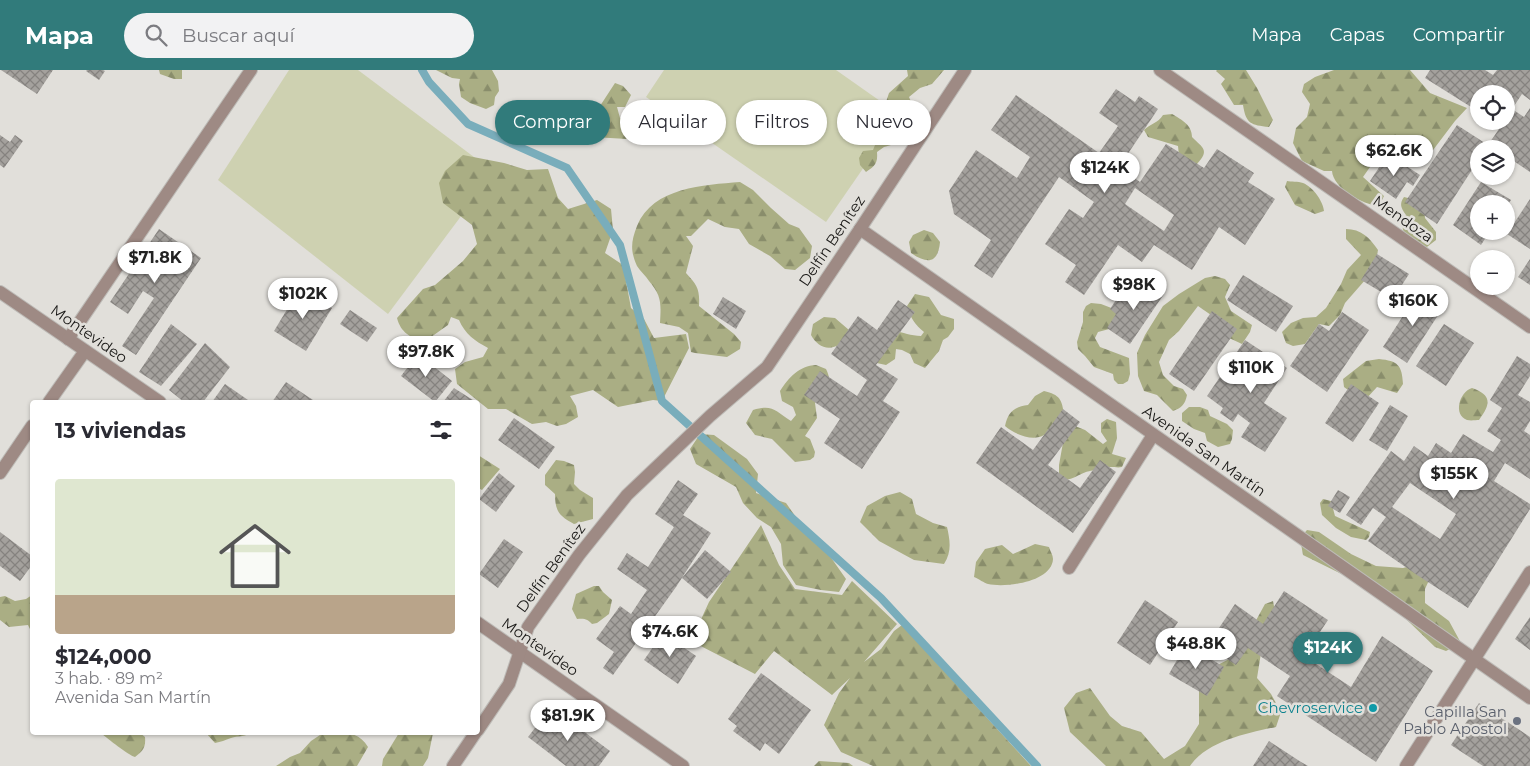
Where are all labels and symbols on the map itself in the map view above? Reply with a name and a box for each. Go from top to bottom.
pin: $62.6K [1353,134,1435,177]
pin: $124K [1070,152,1140,194]
street label: Delfín Benítez [794,191,869,290]
street label: Mendoza [1369,191,1437,246]
pin: $71.8K [114,242,196,284]
pin: $98K [1104,268,1164,311]
pin: $102K [268,278,338,320]
pin: $160K [1378,284,1448,327]
street label: Montevideo [47,300,131,367]
pin: $97.8K [385,336,467,378]
pin: $110K [1216,352,1286,394]
street label: Avenida San Martín [1139,401,1270,500]
pin: $155K [1419,458,1489,500]
street label: Delfín Benítez [512,519,589,616]
street label: Montevideo [498,613,582,680]
pin: $74.6K [629,616,711,658]
pin: $48.8K [1155,628,1237,670]
pin: $124K [1293,632,1363,674]
place label: Chevroservice [1258,698,1363,717]
pin: $81.9K [527,700,609,742]
marker: Chevroservice [1367,702,1379,714]
place label: Capilla San Pablo Apostol [1403,702,1507,738]
marker: Capilla San Pablo Apostol [1511,715,1523,727]

